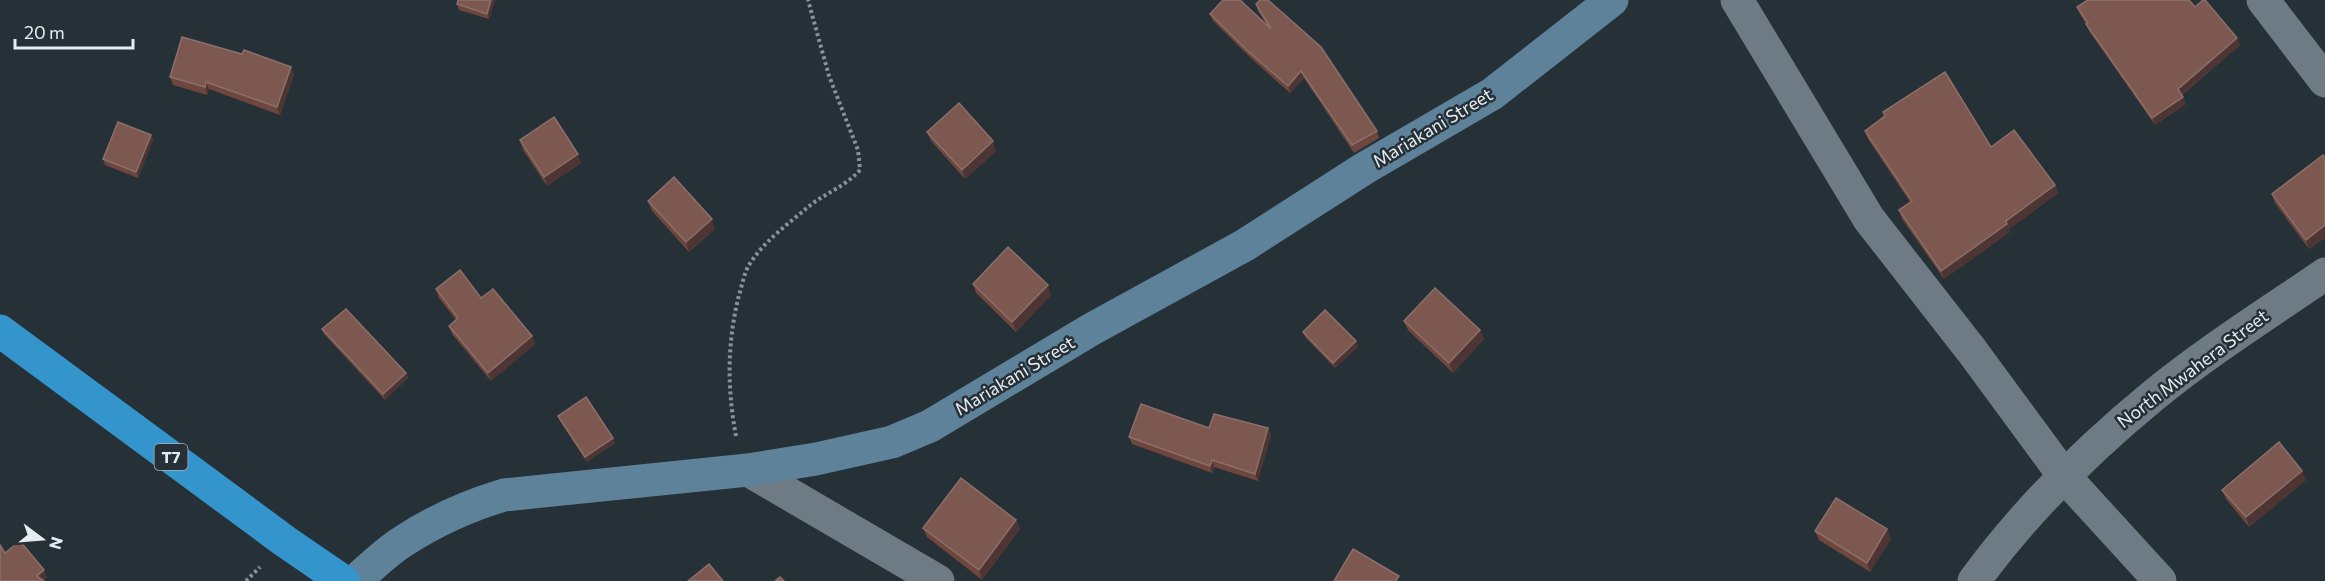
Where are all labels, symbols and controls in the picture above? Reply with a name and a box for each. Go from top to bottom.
scale bar [15,12,134,50]
text: 20 m [24,21,65,43]
street label: Mariakani Street [1368,83,1496,172]
street label: North Mwahera Street [2112,304,2272,432]
street label: Mariakani Street [950,331,1078,420]
road number: T7 [154,444,188,470]
north arrow [12,509,72,569]
text: N [46,535,68,552]

